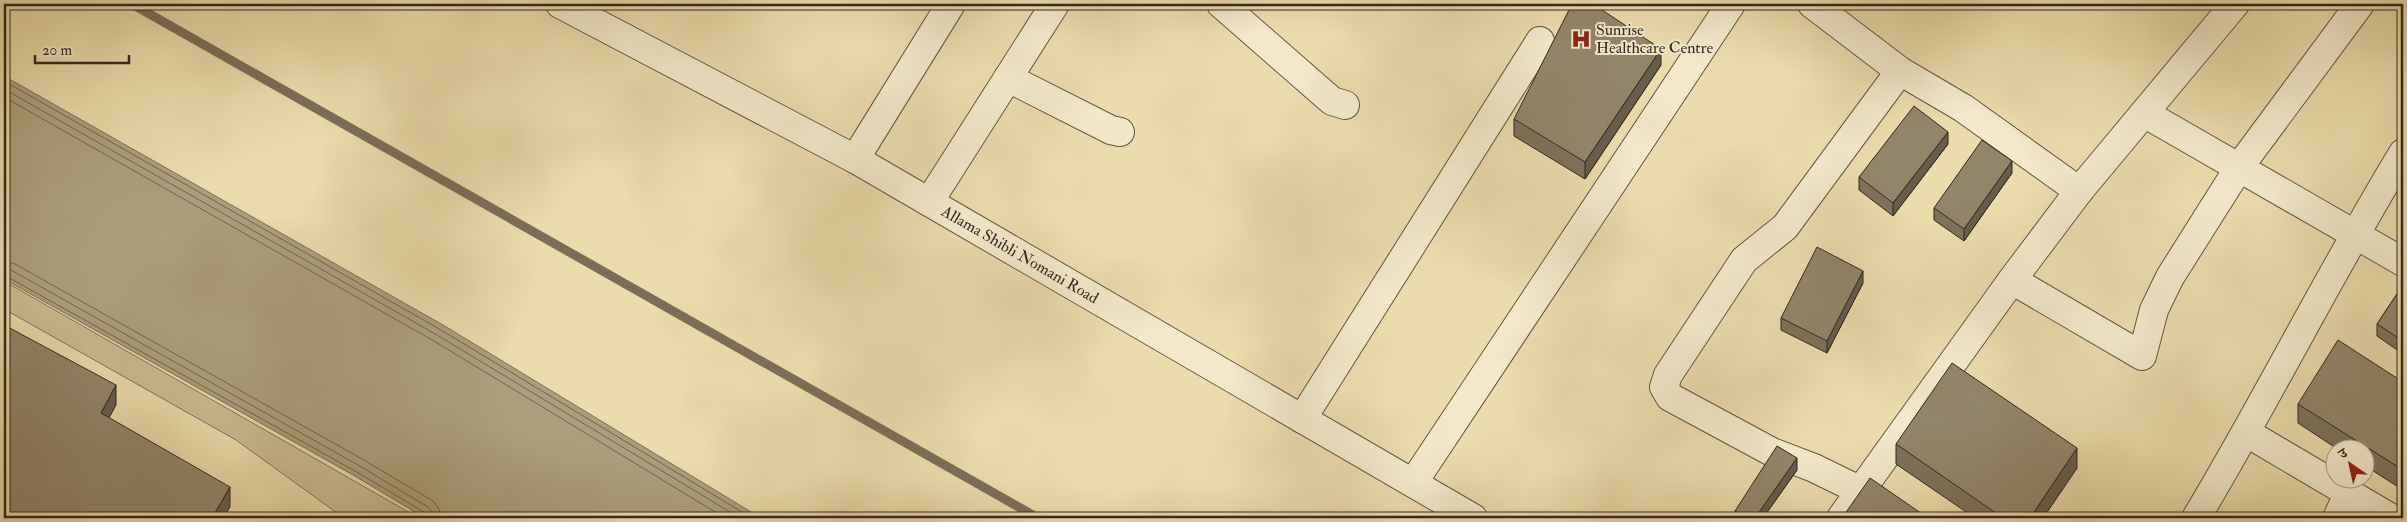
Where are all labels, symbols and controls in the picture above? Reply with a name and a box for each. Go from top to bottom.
place label: Sunrise Healthcare Centre [1596,20,1713,58]
hospital icon: Sunrise Healthcare Centre [1570,28,1592,50]
scale bar [35,32,129,64]
text: 20 m [42,41,72,60]
street label: Allama Shibli Nomani Road [937,201,1102,308]
north arrow [2324,440,2374,490]
text: उ [2334,444,2351,463]

